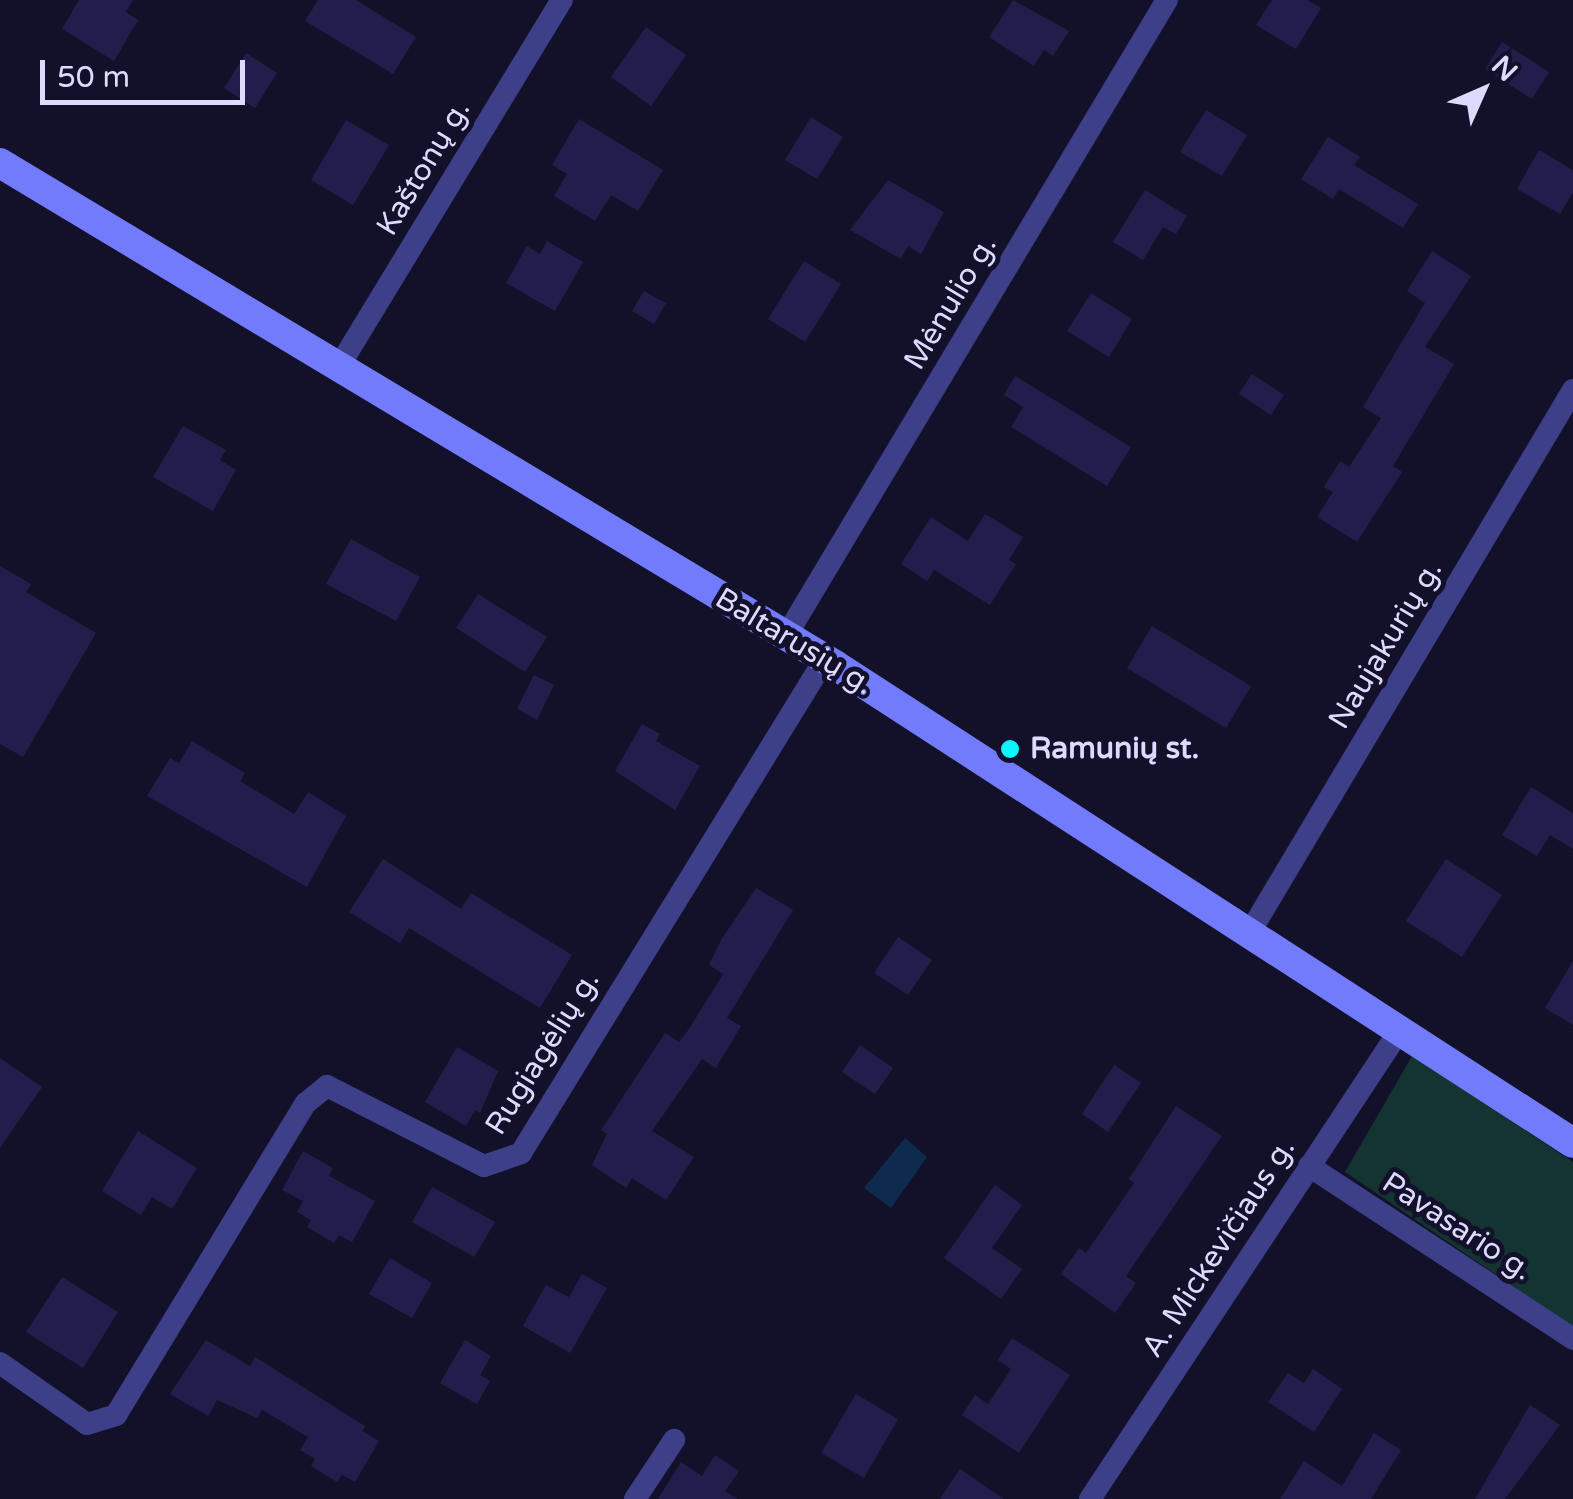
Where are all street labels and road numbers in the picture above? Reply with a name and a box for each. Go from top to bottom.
street label: Kaštonų g. [370,94,478,242]
street label: Mėnulio g. [897,230,1005,376]
street label: Naujakurių g. [1322,554,1450,736]
street label: Baltarusių g. [708,581,880,703]
street label: Rugiagėlių g. [478,964,608,1142]
street label: A. Mickevičiaus g. [1135,1132,1303,1364]
street label: Pavasario g. [1375,1165,1539,1289]

